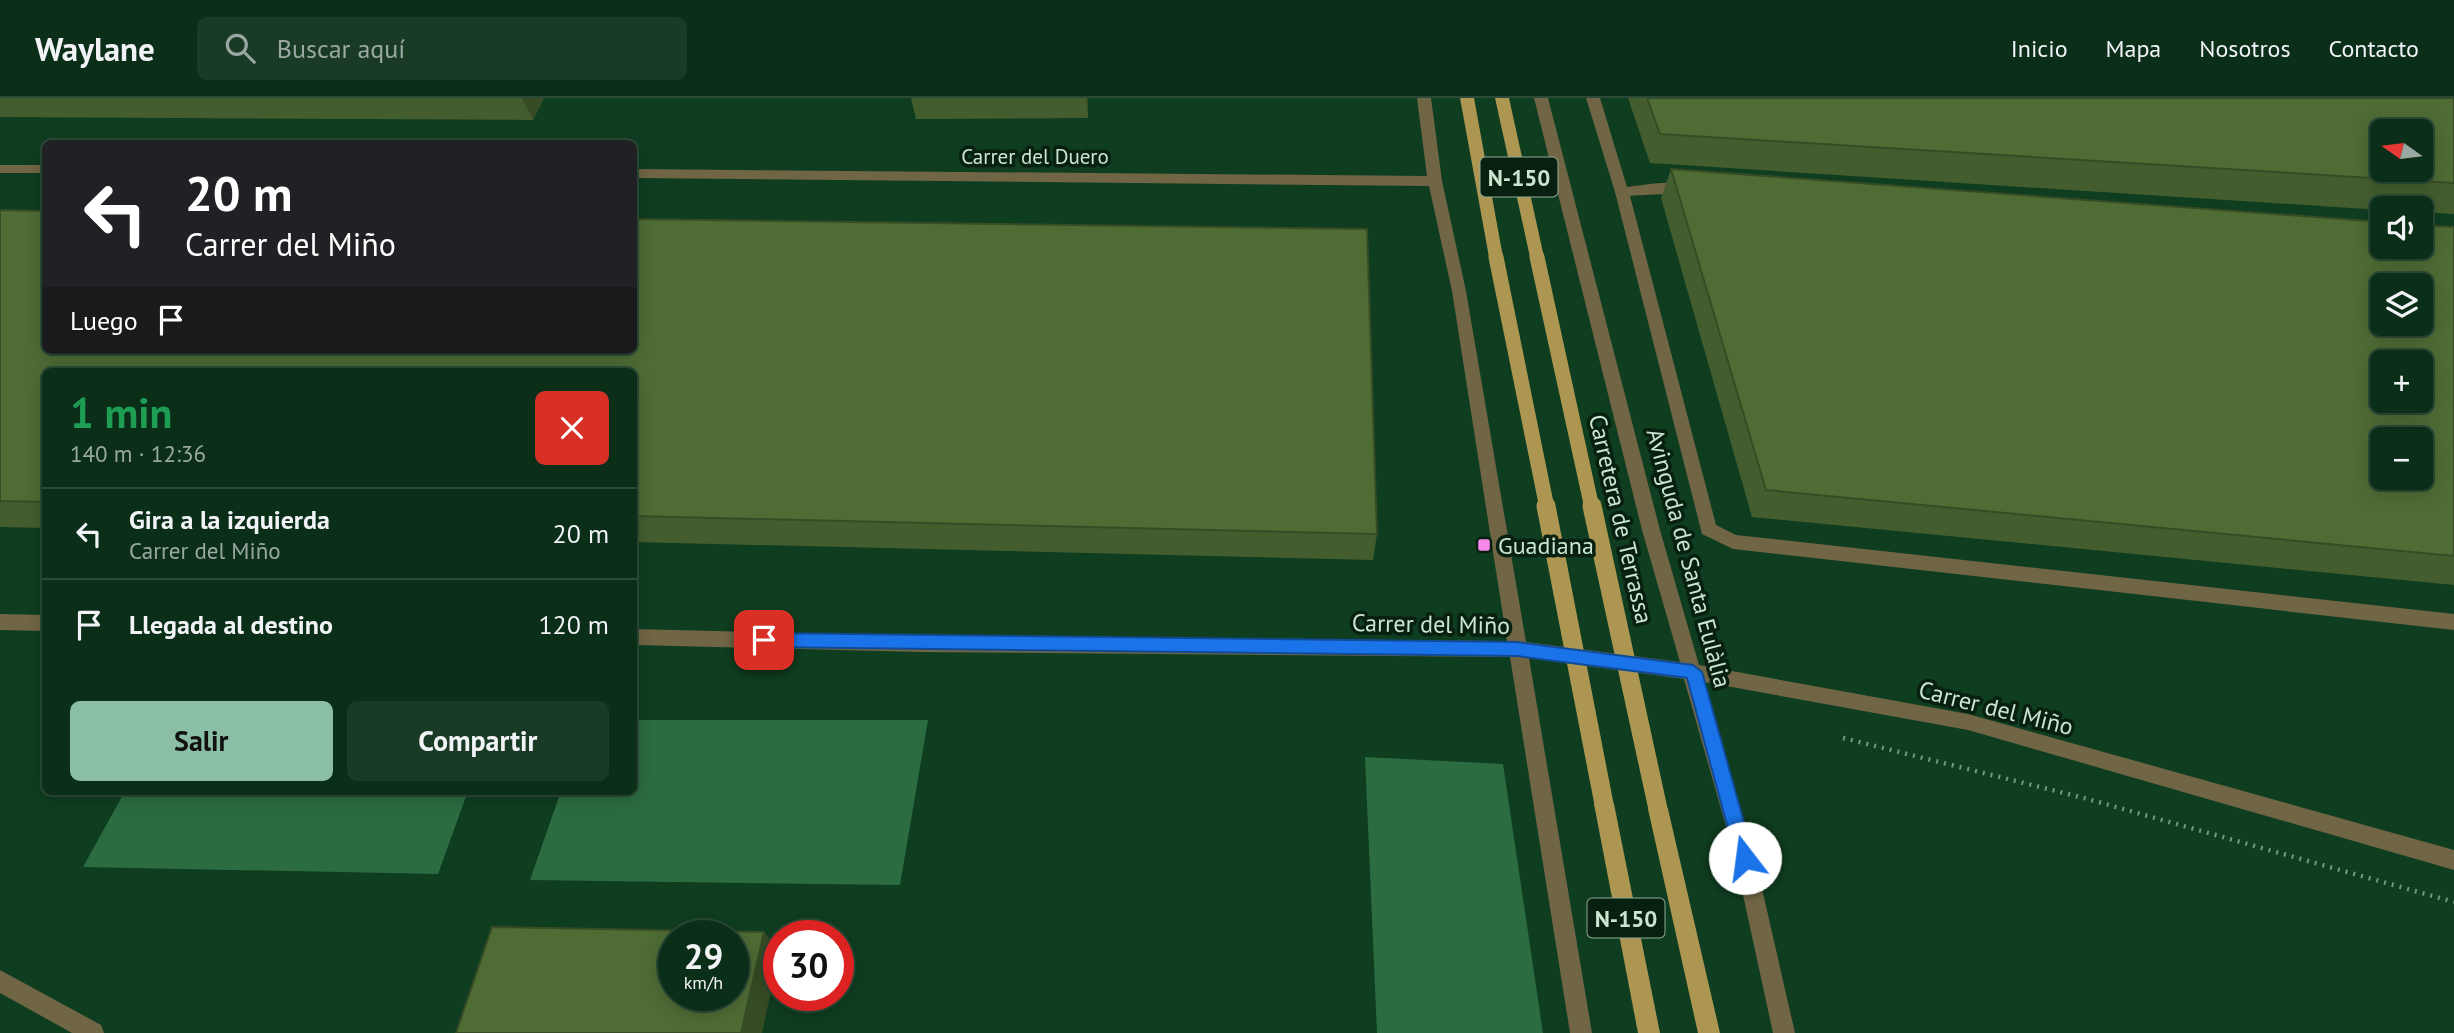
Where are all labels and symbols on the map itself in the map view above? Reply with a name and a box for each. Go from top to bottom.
north arrow [2370,119,2432,182]
street label: Carrer del Duero [961,143,1109,170]
road number: N-150 [1480,158,1558,197]
street label: Carretera de Terrassa [1582,411,1660,627]
street label: Avinguda de Santa Eulàlia [1639,425,1739,691]
place label: Guadiana [1498,530,1594,561]
marker: Guadiana [1476,537,1492,553]
street label: Carrer del Miño [1352,607,1510,641]
pin [734,610,794,670]
street label: Carrer del Miño [1915,674,2077,742]
position arrow [1708,821,1782,895]
road number: N-150 [1588,898,1664,938]
speed limit sign: 30 [763,920,854,1011]

